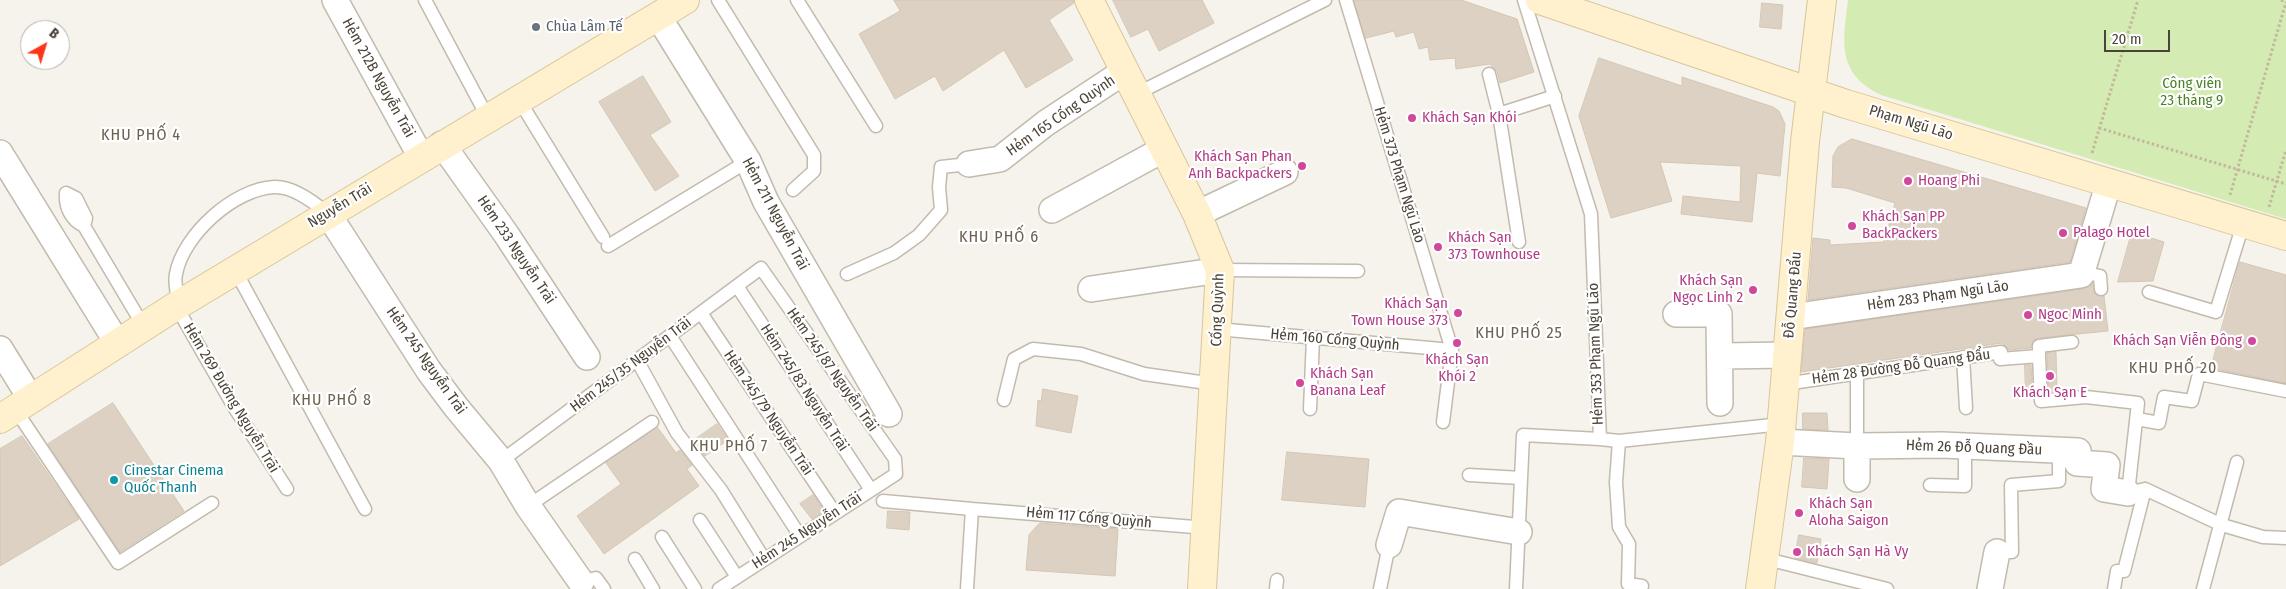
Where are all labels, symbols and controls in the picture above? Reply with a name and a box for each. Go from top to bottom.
street label: Hẻm 212B Nguyễn Trãi [338,15,418,141]
place label: Chùa Lâm Tế [546,18,623,36]
north arrow [20,20,70,70]
scale bar [2106,20,2172,52]
marker: Chùa Lâm Tế [530,21,542,33]
text: B [46,25,63,43]
text: 20 m [2112,30,2142,48]
street label: Hẻm 165 Cống Quỳnh [1003,72,1119,160]
park label: Công viên 23 tháng 9 [2161,75,2223,110]
street label: Phạm Ngũ Lão [1867,102,1955,144]
street label: Hẻm 373 Phạm Ngũ Lão [1370,105,1428,245]
place label: Khách Sạn Khói [1422,109,1517,127]
marker: Khách Sạn Khói [1406,112,1418,124]
district label: KHU PHỐ 4 [100,126,182,146]
place label: Khách Sạn Phan Anh Backpackers [1189,148,1292,183]
street label: Hẻm 211 Nguyễn Trãi [738,155,812,273]
marker: Khách Sạn Phan Anh Backpackers [1296,160,1308,172]
place label: Hoang Phi [1918,172,1980,190]
marker: Hoang Phi [1902,175,1914,187]
street label: Nguyễn Trãi [305,180,375,232]
street label: Hẻm 233 Nguyễn Trãi [473,192,559,308]
place label: Khách Sạn PP BackPackers [1862,208,1945,243]
marker: Khách Sạn PP BackPackers [1846,220,1858,232]
place label: Palago Hotel [2073,224,2150,242]
marker: Palago Hotel [2057,227,2069,239]
district label: KHU PHỐ 6 [958,228,1040,248]
place label: Khách Sạn 373 Townhouse [1448,229,1540,264]
marker: Khách Sạn 373 Townhouse [1432,241,1444,253]
street label: Ðỗ Quang Ðẩu [1780,251,1806,339]
place label: Khách Sạn Ngọc Linh 2 [1673,272,1743,307]
street label: Cống Quỳnh [1208,273,1228,347]
street label: Hẻm 283 Phạm Ngũ Lão [1866,277,2010,315]
street label: Hẻm 353 Phạm Ngũ Lão [1585,283,1607,425]
marker: Khách Sạn Ngọc Linh 2 [1747,284,1759,296]
place label: Khách Sạn Town House 373 [1351,295,1448,330]
street label: Hẻm 245 Nguyễn Trãi [382,304,470,418]
street label: Hẻm 245/87 Nguyễn Trãi [783,305,881,435]
place label: Ngoc Minh [2038,306,2102,324]
marker: Khách Sạn Town House 373 [1452,307,1464,319]
marker: Ngoc Minh [2022,309,2034,321]
street label: Hẻm 245/35 Nguyễn Trãi [567,314,695,416]
street label: Hẻm 269 Đường Nguyễn Trãi [179,320,283,476]
street label: Hẻm 245/83 Nguyễn Trãi [756,321,852,455]
district label: KHU PHỐ 25 [1474,324,1564,344]
street label: Hẻm 160 Cống Quỳnh [1270,325,1400,355]
place label: Khách Sạn Viễn Đông [2113,332,2242,350]
marker: Khách Sạn Viễn Đông [2246,335,2258,347]
marker: Khách Sạn Khói 2 [1451,337,1463,349]
street label: Hẻm 28 Đường Đỗ Quang Đẩu [1811,346,1991,388]
street label: Hẻm 245/79 Nguyễn Trãi [719,347,817,479]
place label: Khách Sạn Khói 2 [1425,351,1489,386]
district label: KHU PHỐ 20 [2127,359,2219,379]
place label: Khách Sạn Banana Leaf [1310,365,1385,400]
marker: Khách Sạn E [2044,370,2056,382]
marker: Khách Sạn Banana Leaf [1294,377,1306,389]
place label: Khách Sạn E [2013,384,2087,402]
district label: KHU PHỐ 8 [291,391,373,411]
district label: KHU PHỐ 7 [689,437,769,457]
street label: Hẻm 26 Ðỗ Quang Ðầu [1905,437,2043,459]
place label: Cinestar Cinema Quốc Thanh [124,462,224,497]
marker: Cinestar Cinema Quốc Thanh [108,474,120,486]
street label: Hẻm 245 Nguyễn Trãi [749,489,865,573]
place label: Khách Sạn Aloha Saigon [1809,495,1889,530]
street label: Hẻm 117 Cống Quỳnh [1025,504,1153,532]
marker: Khách Sạn Aloha Saigon [1793,507,1805,519]
place label: Khách Sạn Hà Vy [1807,543,1908,561]
marker: Khách Sạn Hà Vy [1791,546,1803,558]

